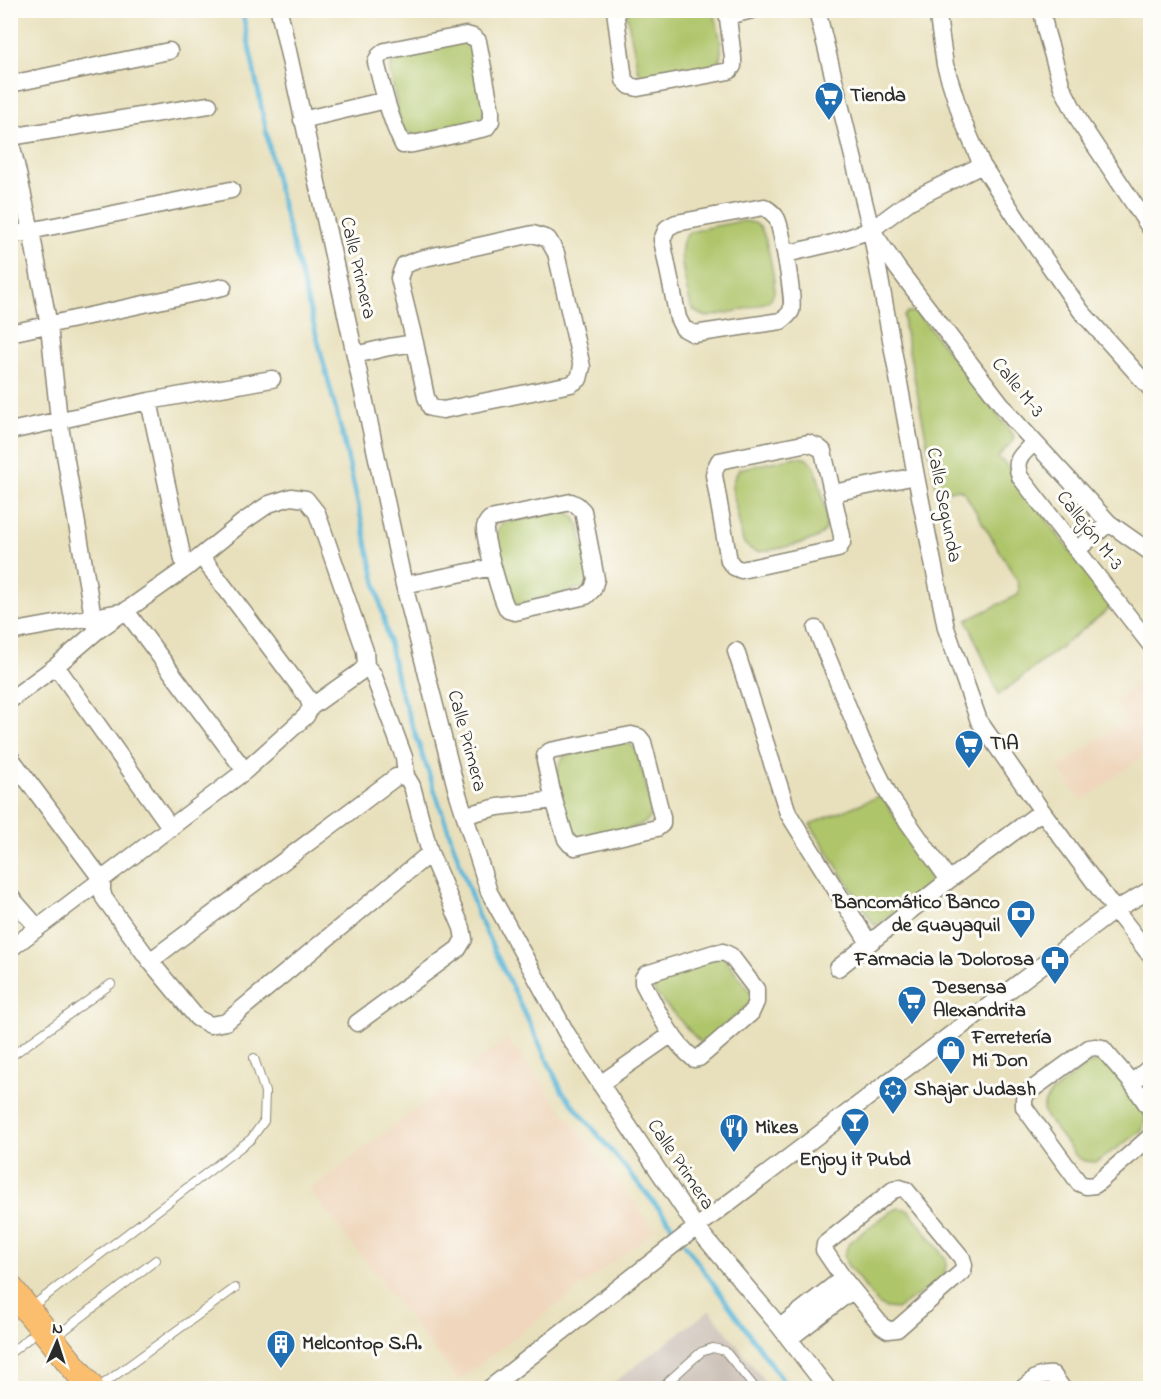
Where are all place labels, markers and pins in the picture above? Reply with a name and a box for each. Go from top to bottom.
supermarket icon: Tienda [813,80,845,122]
place label: Tienda [850,82,906,111]
supermarket icon: TIA [953,728,985,770]
place label: TIA [990,730,1018,759]
place label: Bancomático Banco de Guayaquil [832,889,1000,942]
bank icon: Bancomático Banco de Guayaquil [1005,898,1037,940]
pharmacy icon: Farmacia la Dolorosa [1039,944,1071,986]
place label: Farmacia la Dolorosa [853,946,1034,975]
place label: Desensa Alexandrita [932,974,1026,1026]
supermarket icon: Desensa Alexandrita [896,984,928,1026]
place label: Ferretería Mi Don [971,1024,1052,1076]
shop icon: Ferretería Mi Don [935,1034,967,1076]
synagogue icon: Shajar Judash [877,1074,909,1116]
place label: Shajar Judash [914,1076,1036,1105]
bar icon: Enjoy it Pubd [839,1106,871,1148]
restaurant icon: Mikes [718,1112,750,1154]
place label: Mikes [755,1114,799,1143]
place label: Enjoy it Pubd [799,1146,911,1176]
building icon: Melcontop S.A. [265,1328,297,1370]
place label: Melcontop S.A. [302,1330,422,1359]

